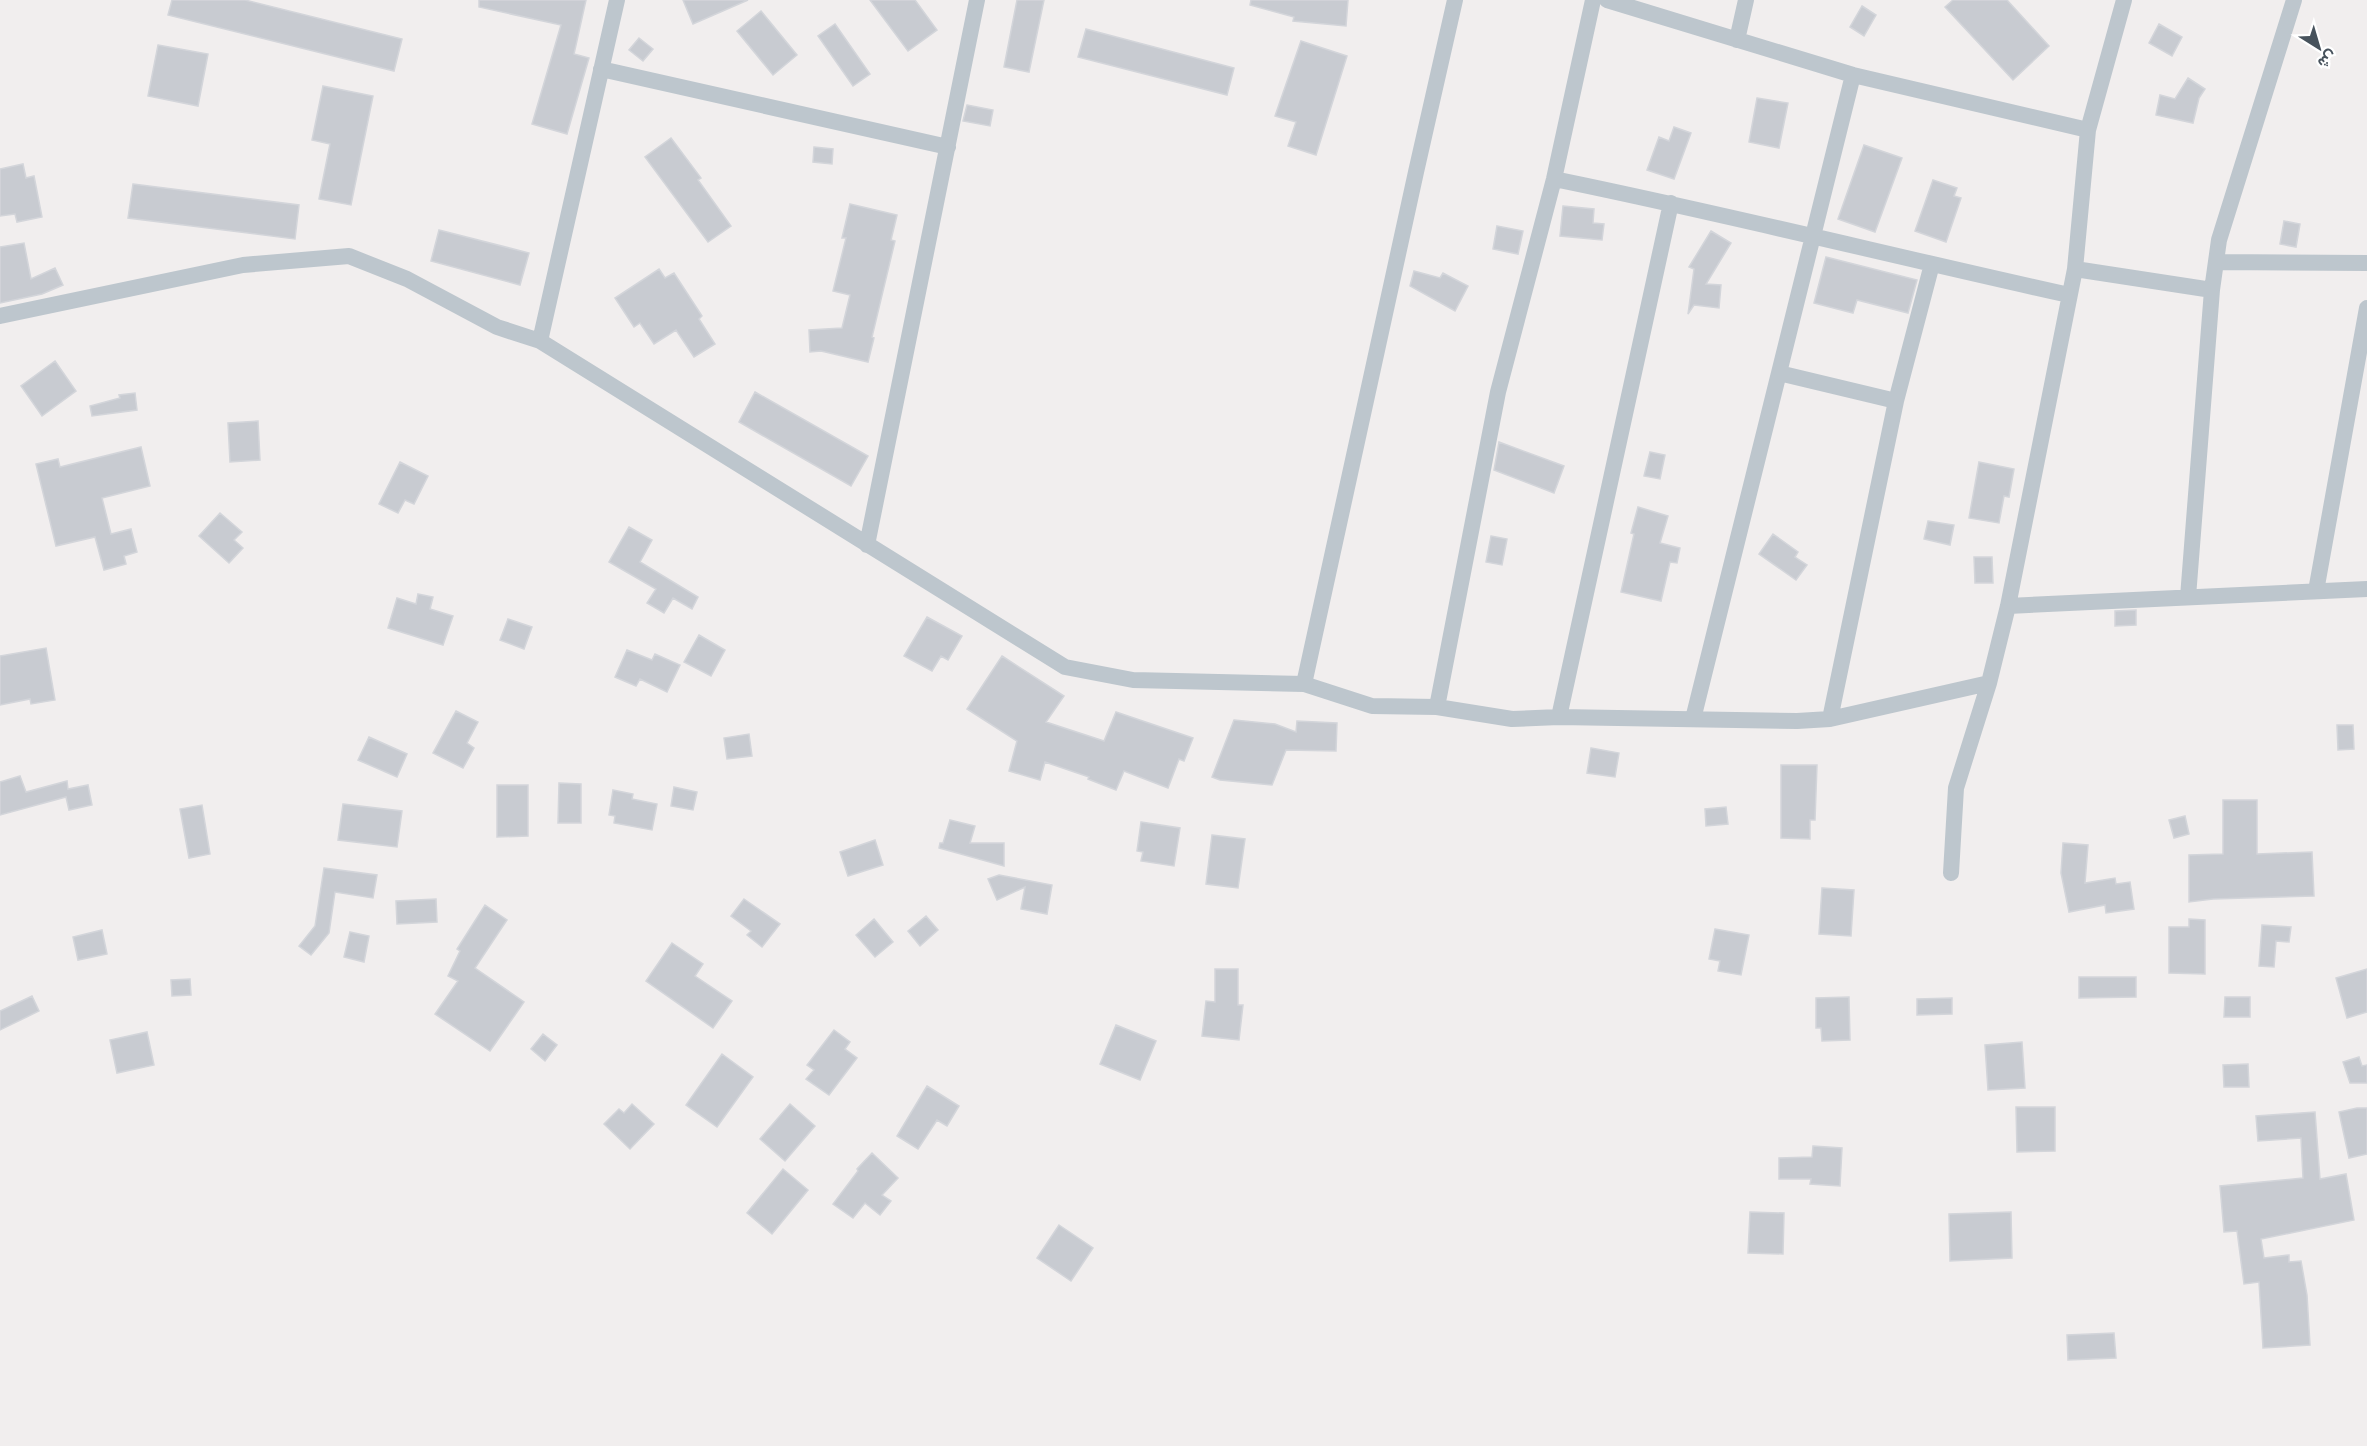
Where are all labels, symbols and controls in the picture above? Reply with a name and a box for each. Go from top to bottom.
north arrow [2289,18,2349,78]
text: ش [2314,46,2342,74]

